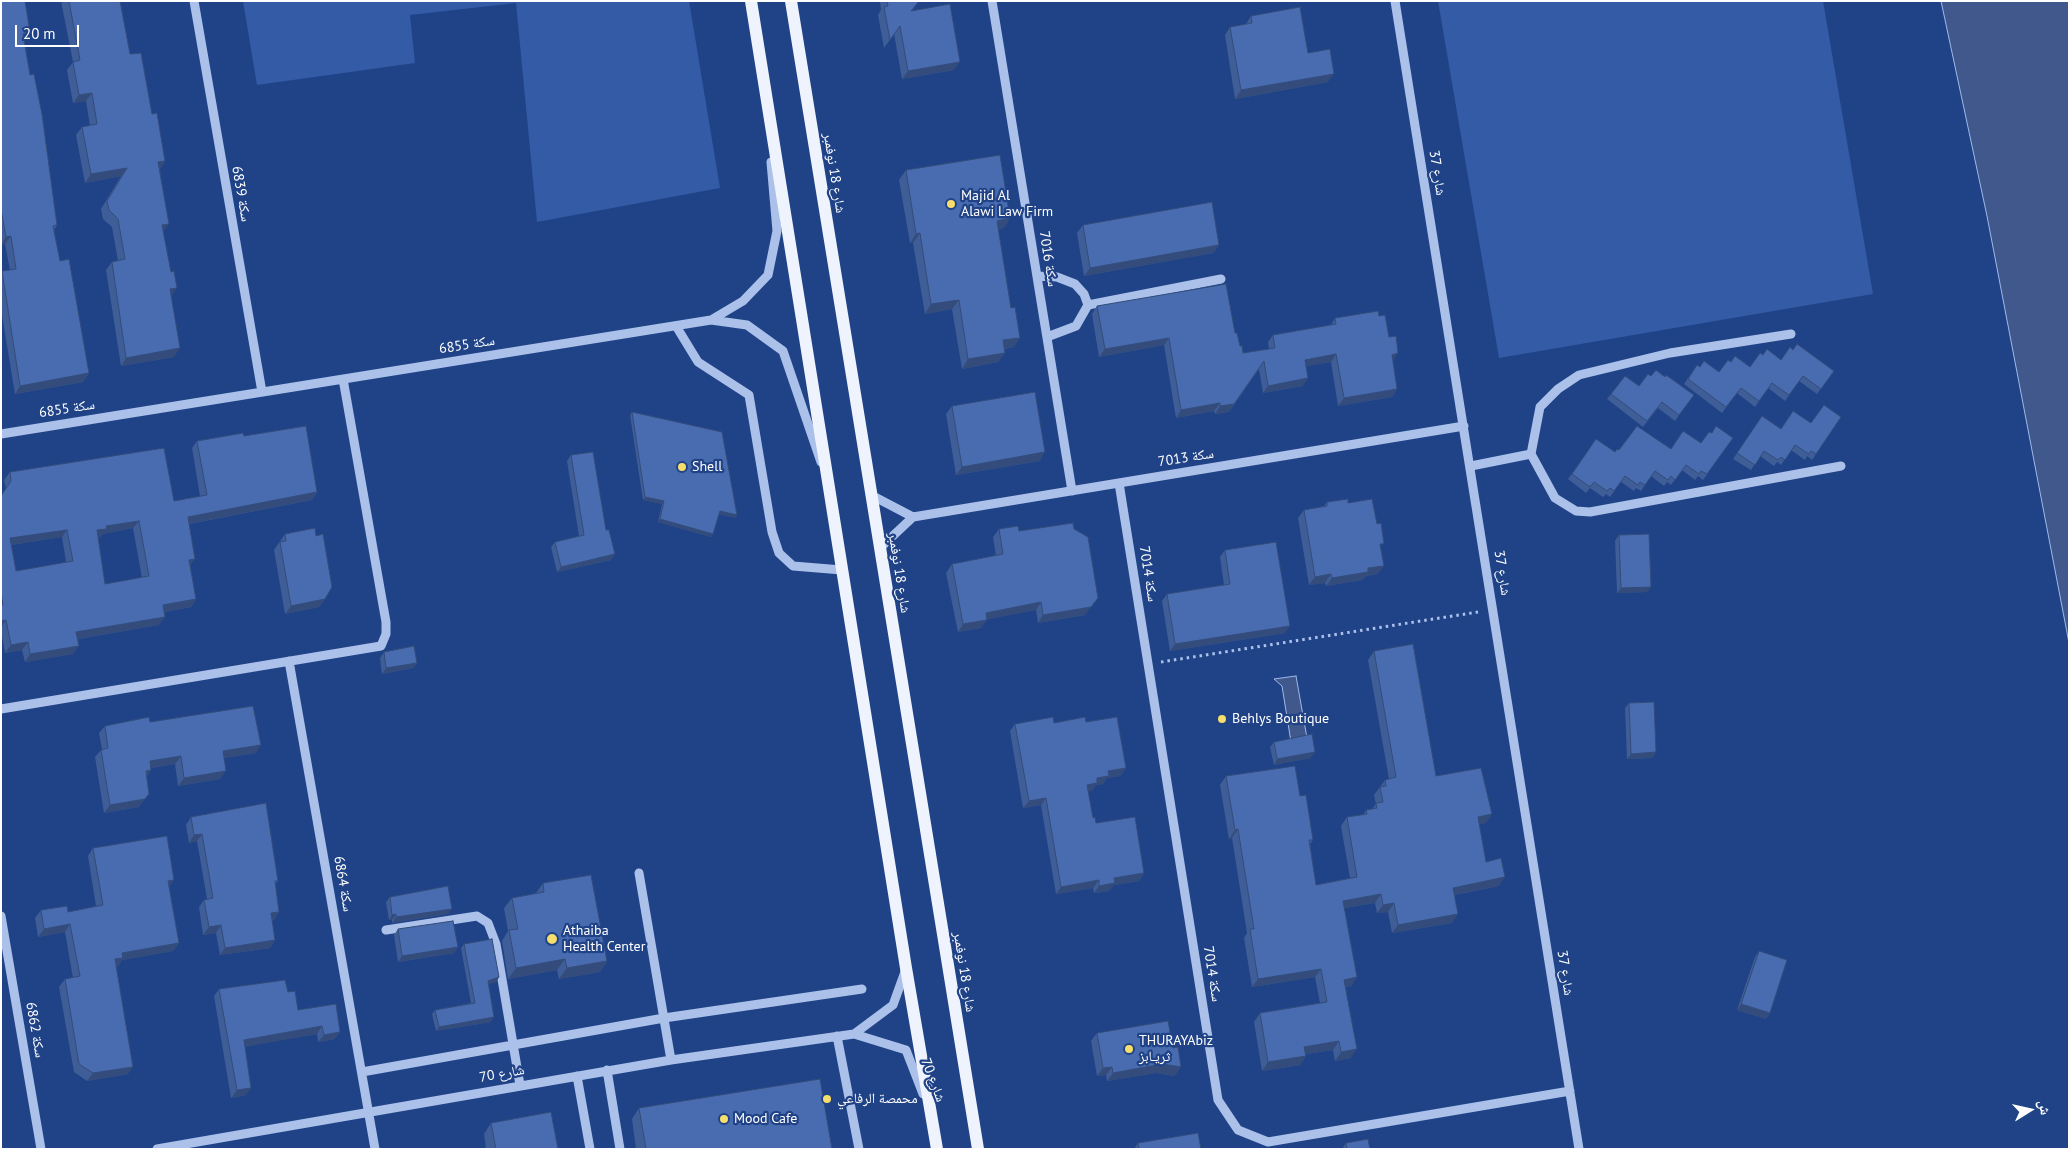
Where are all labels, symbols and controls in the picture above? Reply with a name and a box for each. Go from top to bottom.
scale bar [18,15,81,47]
text: 20 m [23,24,56,43]
street label: شارع 18 نوفمبر [819,132,849,214]
street label: شارع 37 [1425,149,1449,197]
street label: سكة 6839 [228,165,254,223]
place label: Majid Al Alawi Law Firm [961,188,1053,220]
marker: Majid Al Alawi Law Firm [945,198,957,210]
street label: سكة 7016 [1035,230,1061,288]
street label: سكة 6855 [438,332,496,358]
street label: سكة 6855 [38,396,96,422]
street label: سكة 7013 [1157,445,1215,471]
place label: Shell [692,459,722,475]
marker: Shell [676,461,688,473]
street label: شارع 18 نوفمبر [884,532,914,614]
street label: سكة 7014 [1135,545,1161,603]
street label: شارع 37 [1490,549,1514,597]
place label: Behlys Boutique [1232,711,1329,727]
marker: Behlys Boutique [1216,713,1228,725]
street label: سكة 6864 [330,855,356,913]
place label: Athaiba Health Center [563,923,645,956]
street label: شارع 18 نوفمبر [949,931,979,1013]
marker: Athaiba Health Center [545,932,559,946]
street label: سكة 7014 [1199,945,1225,1003]
street label: شارع 37 [1553,949,1577,997]
street label: سكة 6862 [22,1001,48,1059]
place label: THURAYAbiz ثريـابز [1139,1033,1213,1066]
marker: THURAYAbiz ثريـابز [1123,1043,1135,1055]
street label: شارع 70 [917,1056,949,1104]
street label: شارع 70 [478,1062,526,1086]
north arrow [2005,1085,2055,1135]
place label: محمصة الرفاعي [837,1091,918,1107]
marker: محمصة الرفاعي [821,1093,833,1105]
text: ش [2035,1099,2055,1116]
place label: Mood Cafe [734,1111,797,1127]
marker: Mood Cafe [718,1113,730,1125]

